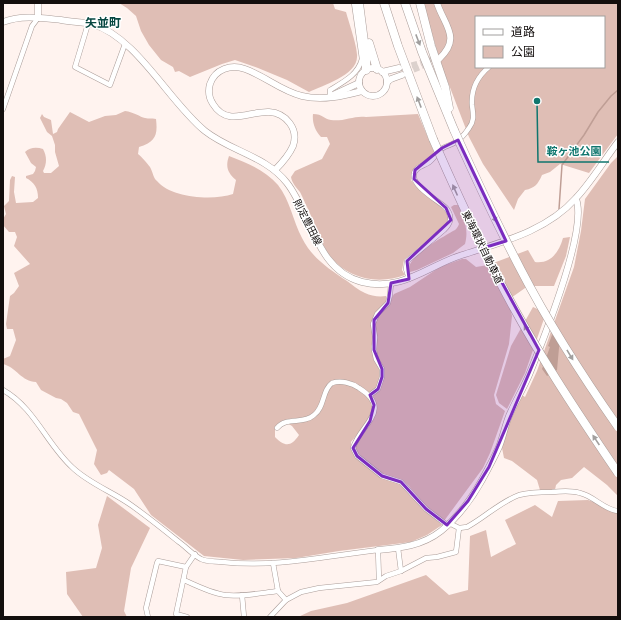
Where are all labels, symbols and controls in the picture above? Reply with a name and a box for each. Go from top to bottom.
district label: 矢並町 [85,15,121,30]
legend [475,16,605,68]
text: 道路 [511,24,535,39]
one-way arrow [415,34,421,46]
text: 公園 [511,44,535,59]
one-way arrow [416,96,422,108]
callout: 鞍ヶ池公園 [538,139,609,162]
text: 鞍ヶ池公園 [547,144,602,158]
one-way arrow [452,183,458,195]
street label: 則定豊田線 [290,197,325,247]
street label: 東海環状自動車道 [459,208,506,286]
one-way arrow [491,211,497,222]
one-way arrow [524,324,531,336]
one-way arrow [566,350,574,360]
one-way arrow [592,435,600,446]

